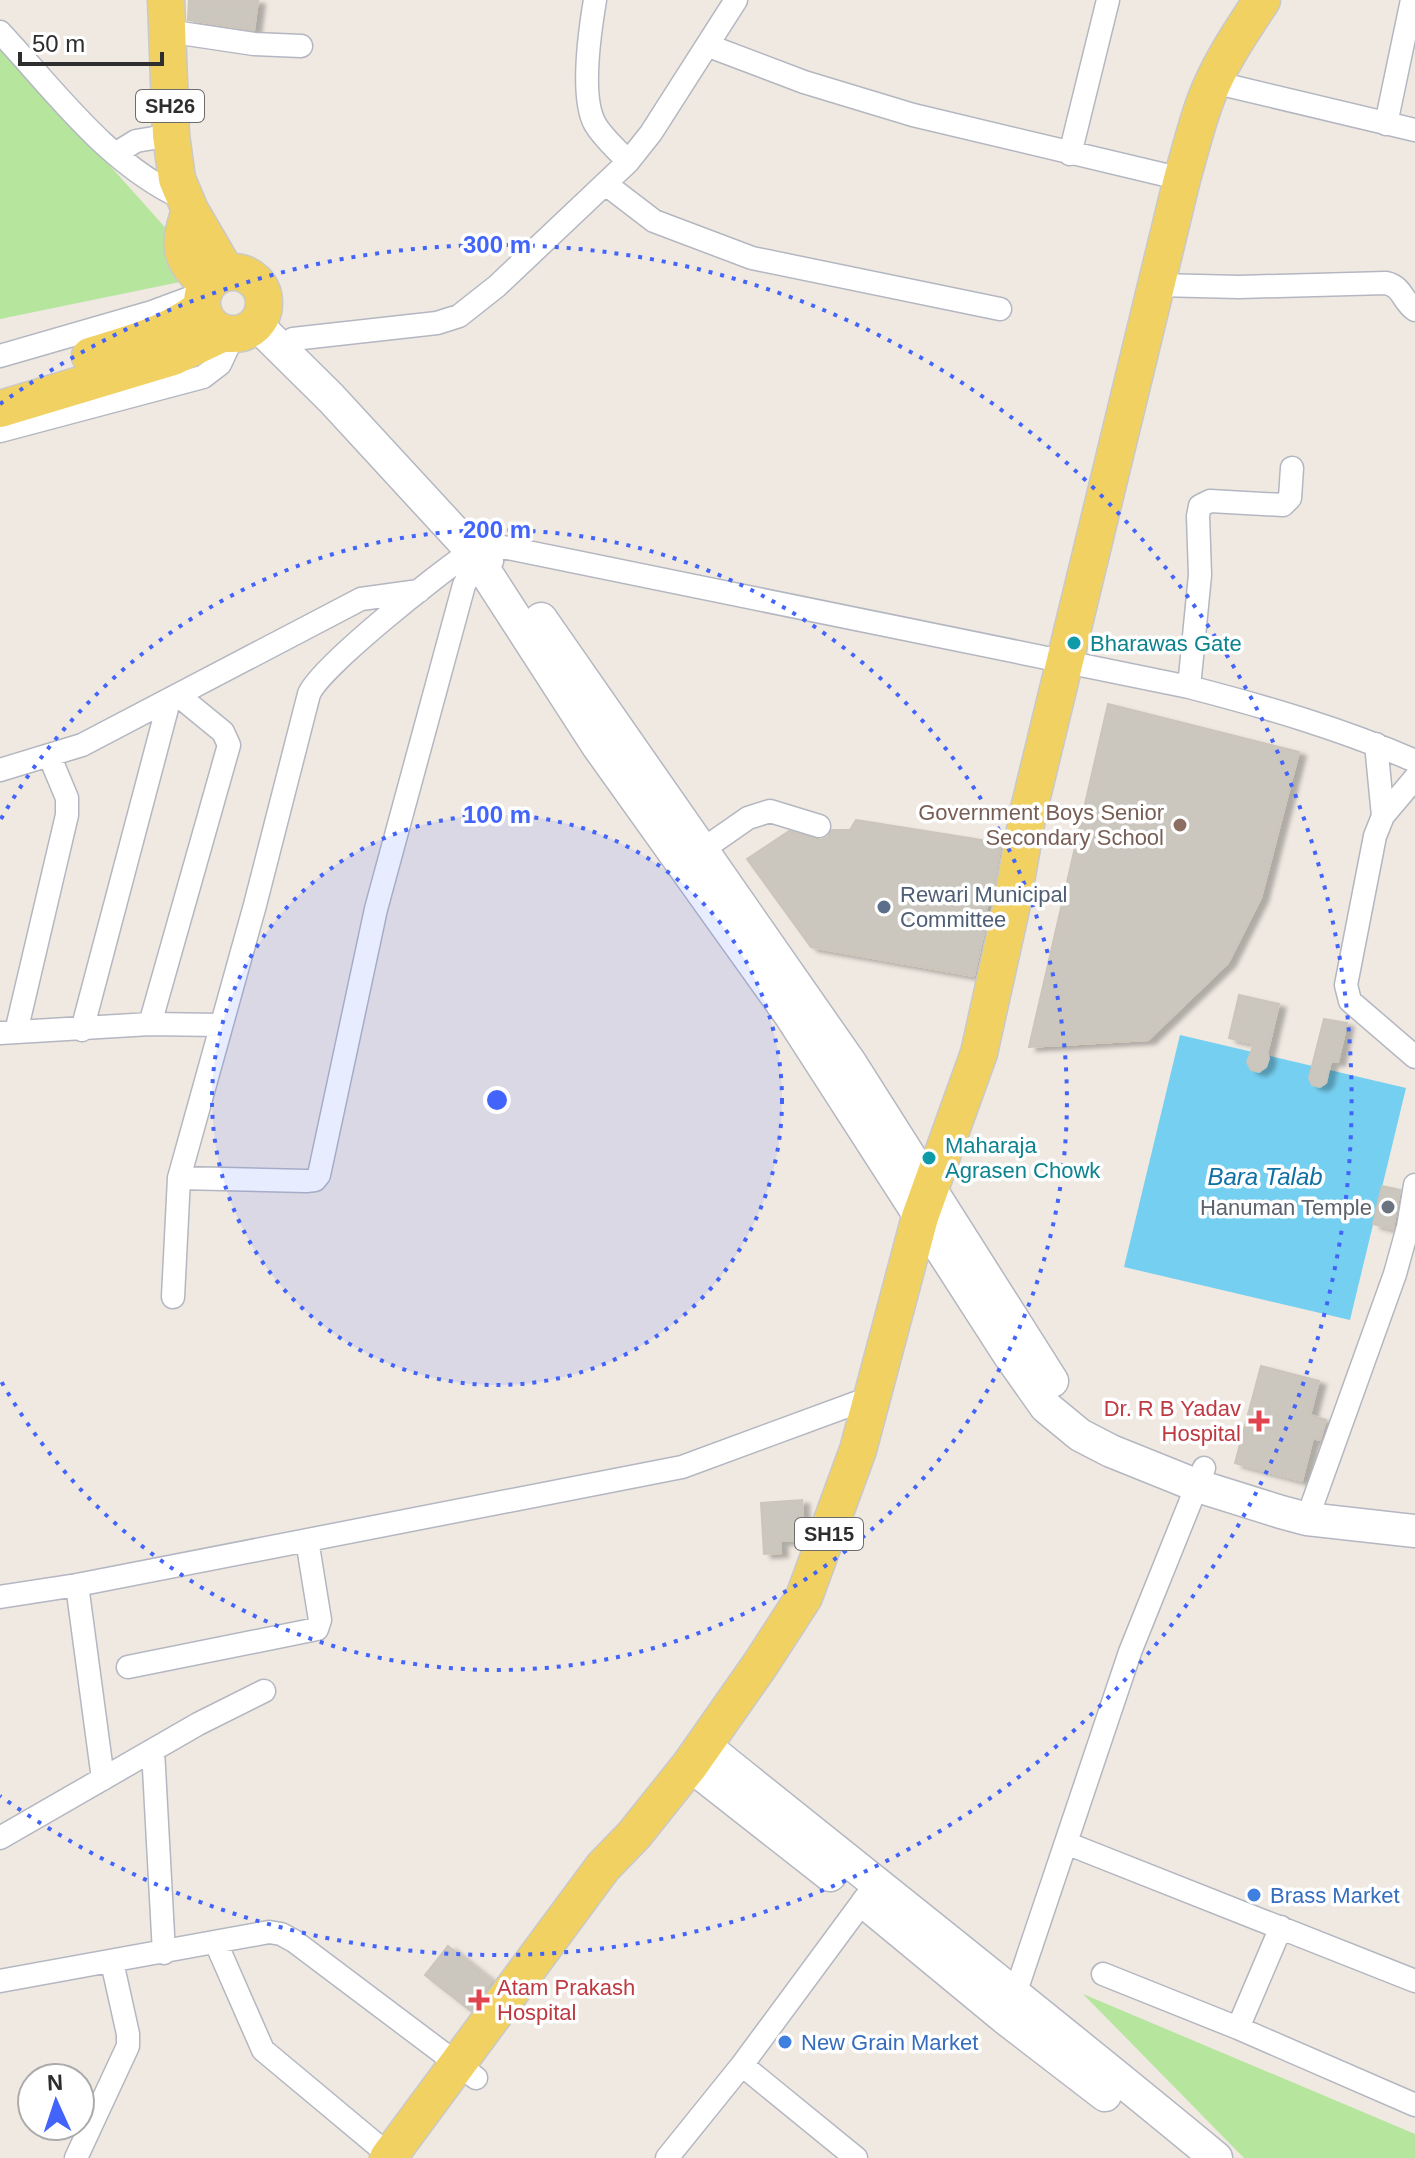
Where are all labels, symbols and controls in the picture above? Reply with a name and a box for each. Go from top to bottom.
scale bar [20,16,162,66]
text: 50 m [32,30,85,57]
road number: SH26 [136,90,204,122]
text: 300 m [463,231,531,258]
text: 200 m [463,516,531,543]
place label: Bharawas Gate [1090,631,1242,656]
marker: Bharawas Gate [1065,634,1083,652]
place label: Government Boys Senior Secondary School [918,800,1164,850]
text: 100 m [463,801,531,828]
marker: Government Boys Senior Secondary School [1171,816,1189,834]
place label: Rewari Municipal Committee [900,882,1068,932]
marker: Rewari Municipal Committee [875,898,893,916]
centre of rings [483,1086,511,1114]
place label: Maharaja Agrasen Chowk [945,1133,1101,1183]
marker: Maharaja Agrasen Chowk [920,1149,938,1167]
water label: Bara Talab [1207,1163,1323,1190]
place label: Hanuman Temple [1200,1195,1372,1220]
marker: Hanuman Temple [1379,1198,1397,1216]
place label: Dr. R B Yadav Hospital [1104,1396,1241,1446]
marker: Dr. R B Yadav Hospital [1248,1410,1270,1432]
road number: SH15 [795,1518,863,1550]
place label: Brass Market [1270,1883,1400,1908]
marker: Brass Market [1245,1886,1263,1904]
place label: Atam Prakash Hospital [497,1975,635,2025]
marker: Atam Prakash Hospital [468,1989,490,2011]
place label: New Grain Market [801,2030,978,2055]
marker: New Grain Market [776,2033,794,2051]
north arrow [16,2062,96,2142]
text: N [46,2070,64,2095]

